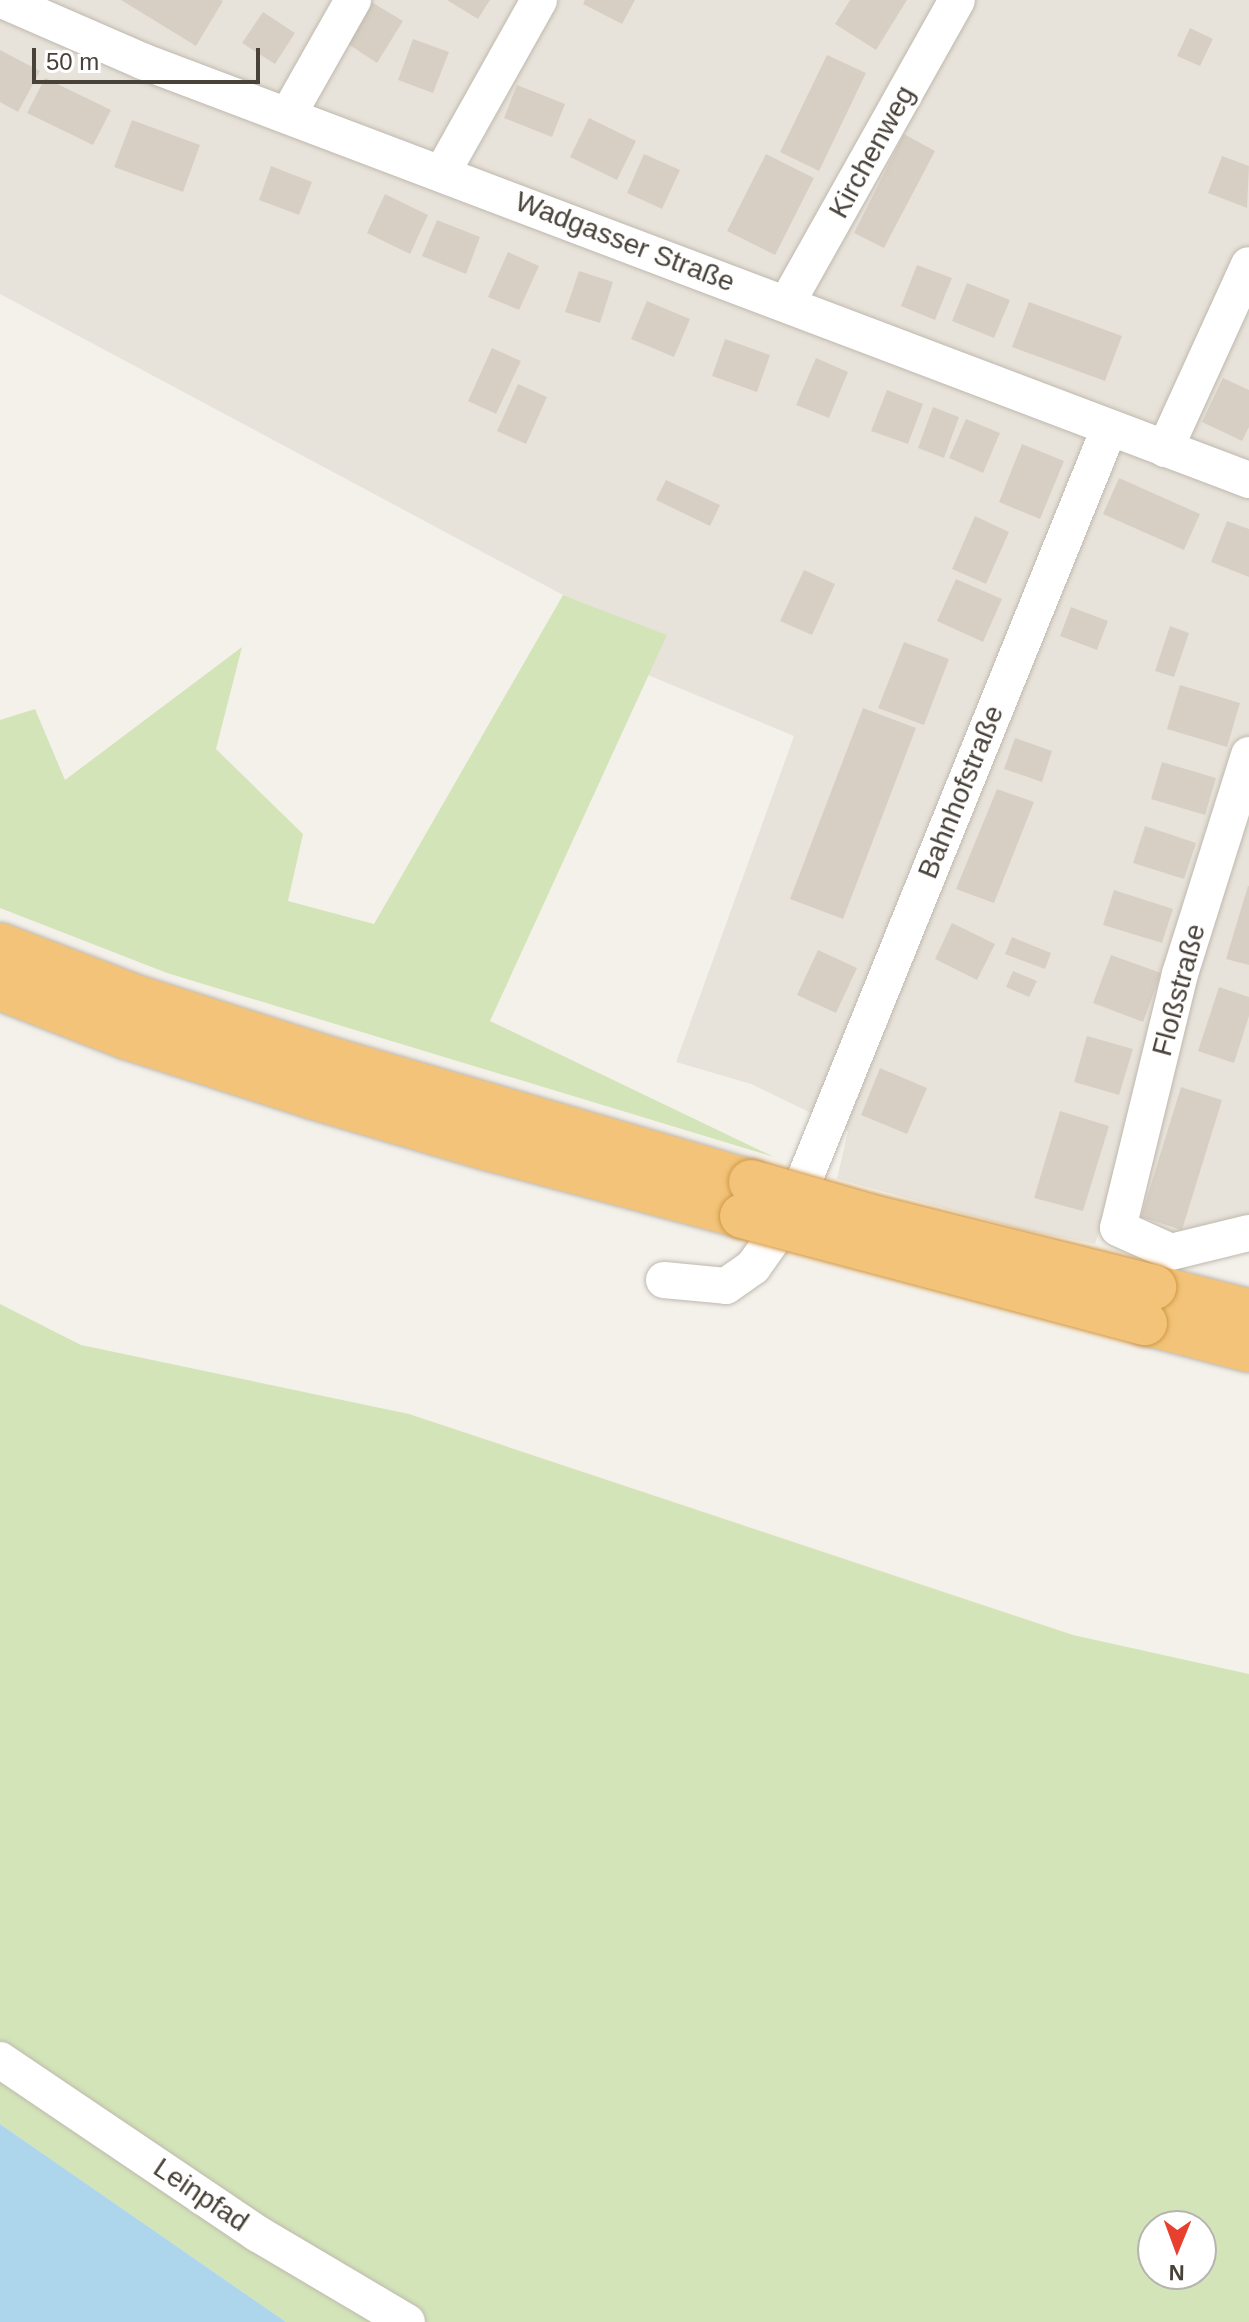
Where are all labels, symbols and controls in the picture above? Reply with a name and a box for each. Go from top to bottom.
scale bar [36,32,264,82]
text: 50 m [46,48,99,75]
street label: Kirchenweg [822,80,922,224]
street label: Wadgasser Straße [511,185,739,299]
street label: Bahnhofstraße [911,701,1011,883]
street label: Floßstraße [1145,920,1213,1060]
street label: Leinpfad [147,2151,255,2239]
north arrow [1137,2210,1217,2290]
text: N [1168,2260,1185,2285]

